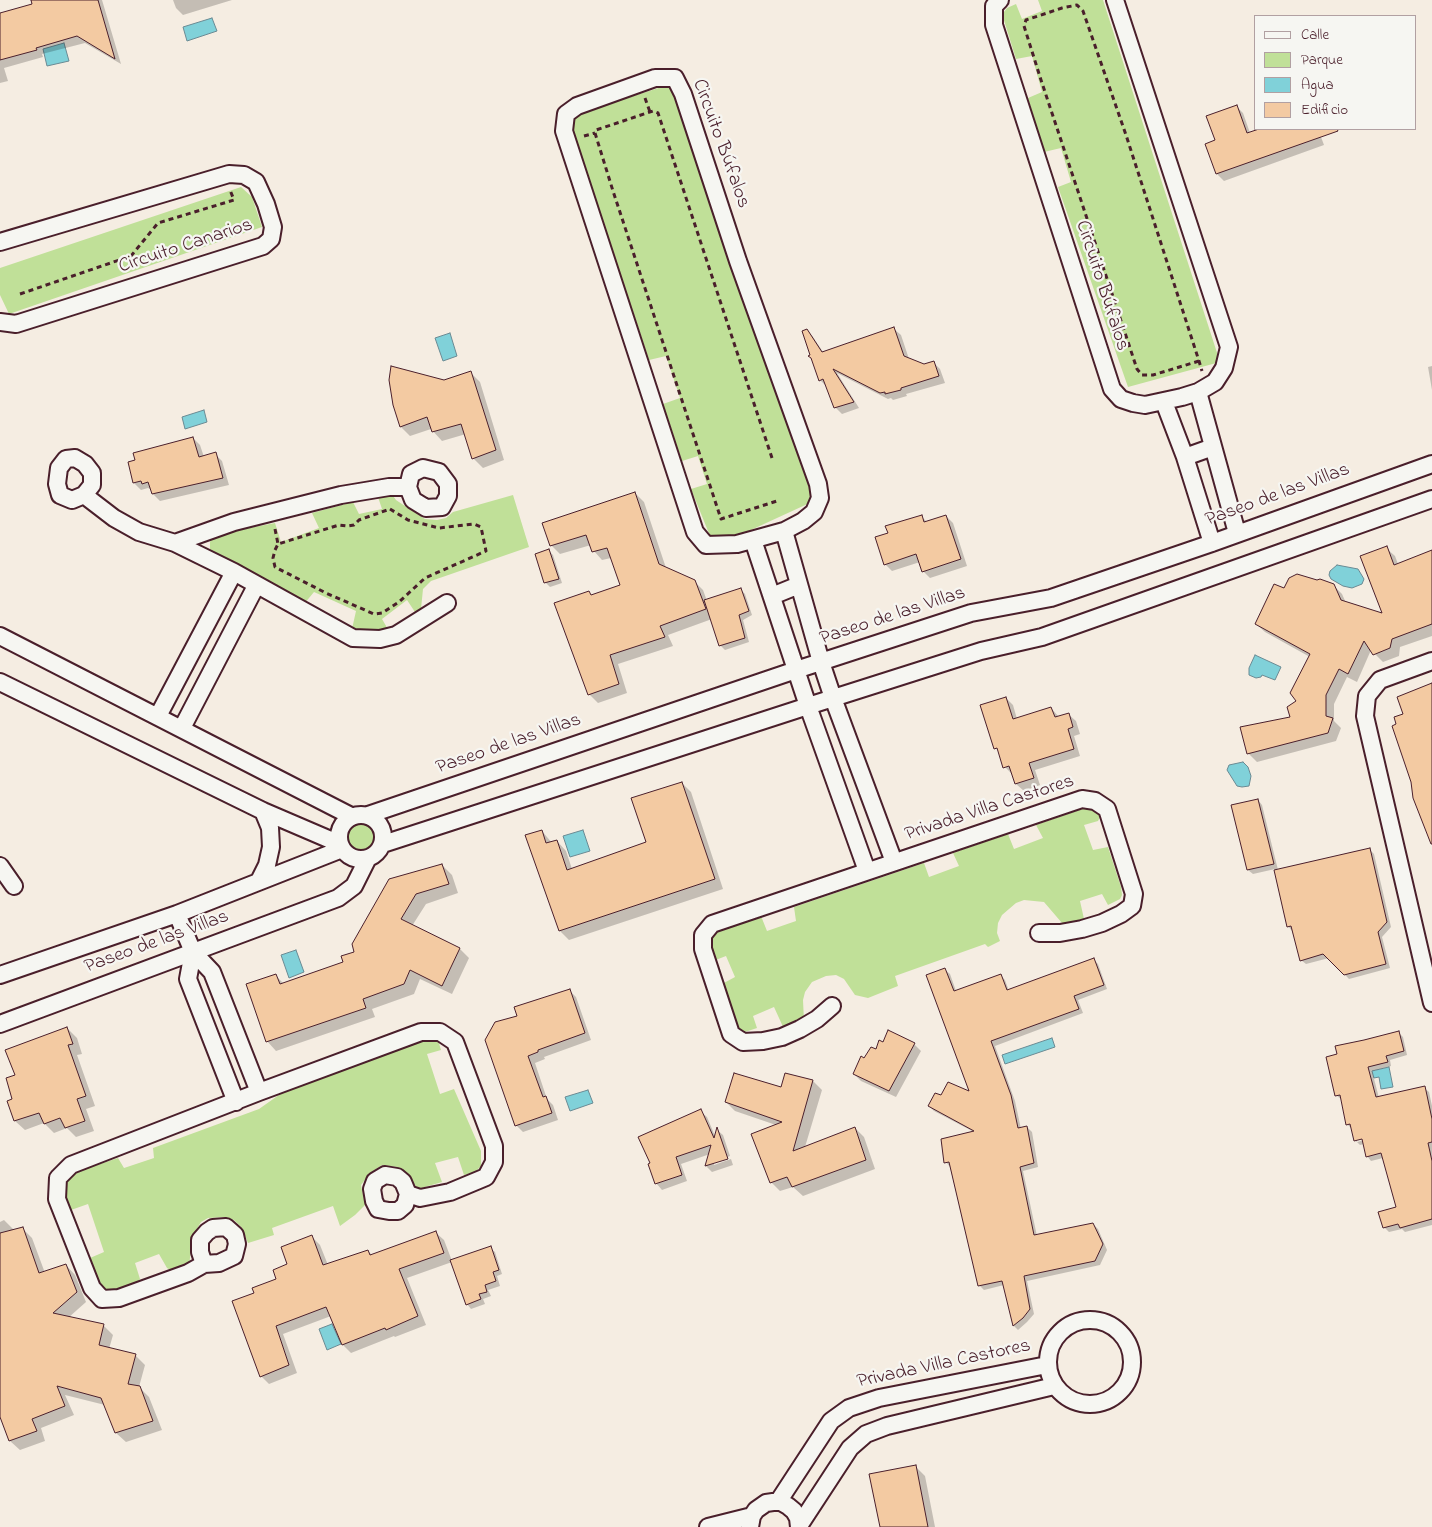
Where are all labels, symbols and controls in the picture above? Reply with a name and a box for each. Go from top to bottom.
legend [1254,15,1417,130]
text: Calle [1301,24,1329,46]
text: Parque [1301,49,1343,71]
text: Agua [1301,74,1334,96]
street label: Circuito Búfalos [686,76,754,212]
text: Edificio [1301,99,1348,121]
street label: Circuito Canarios [116,214,256,280]
street label: Circuito Búfalos [1069,218,1133,354]
street label: Paseo de las Villas [1202,459,1354,533]
street label: Paseo de las Villas [817,582,969,652]
street label: Paseo de las Villas [433,709,585,781]
street label: Privada Villa Castores [902,770,1078,848]
street label: Paseo de las Villas [81,906,233,980]
street label: Privada Villa Castores [855,1335,1033,1395]

